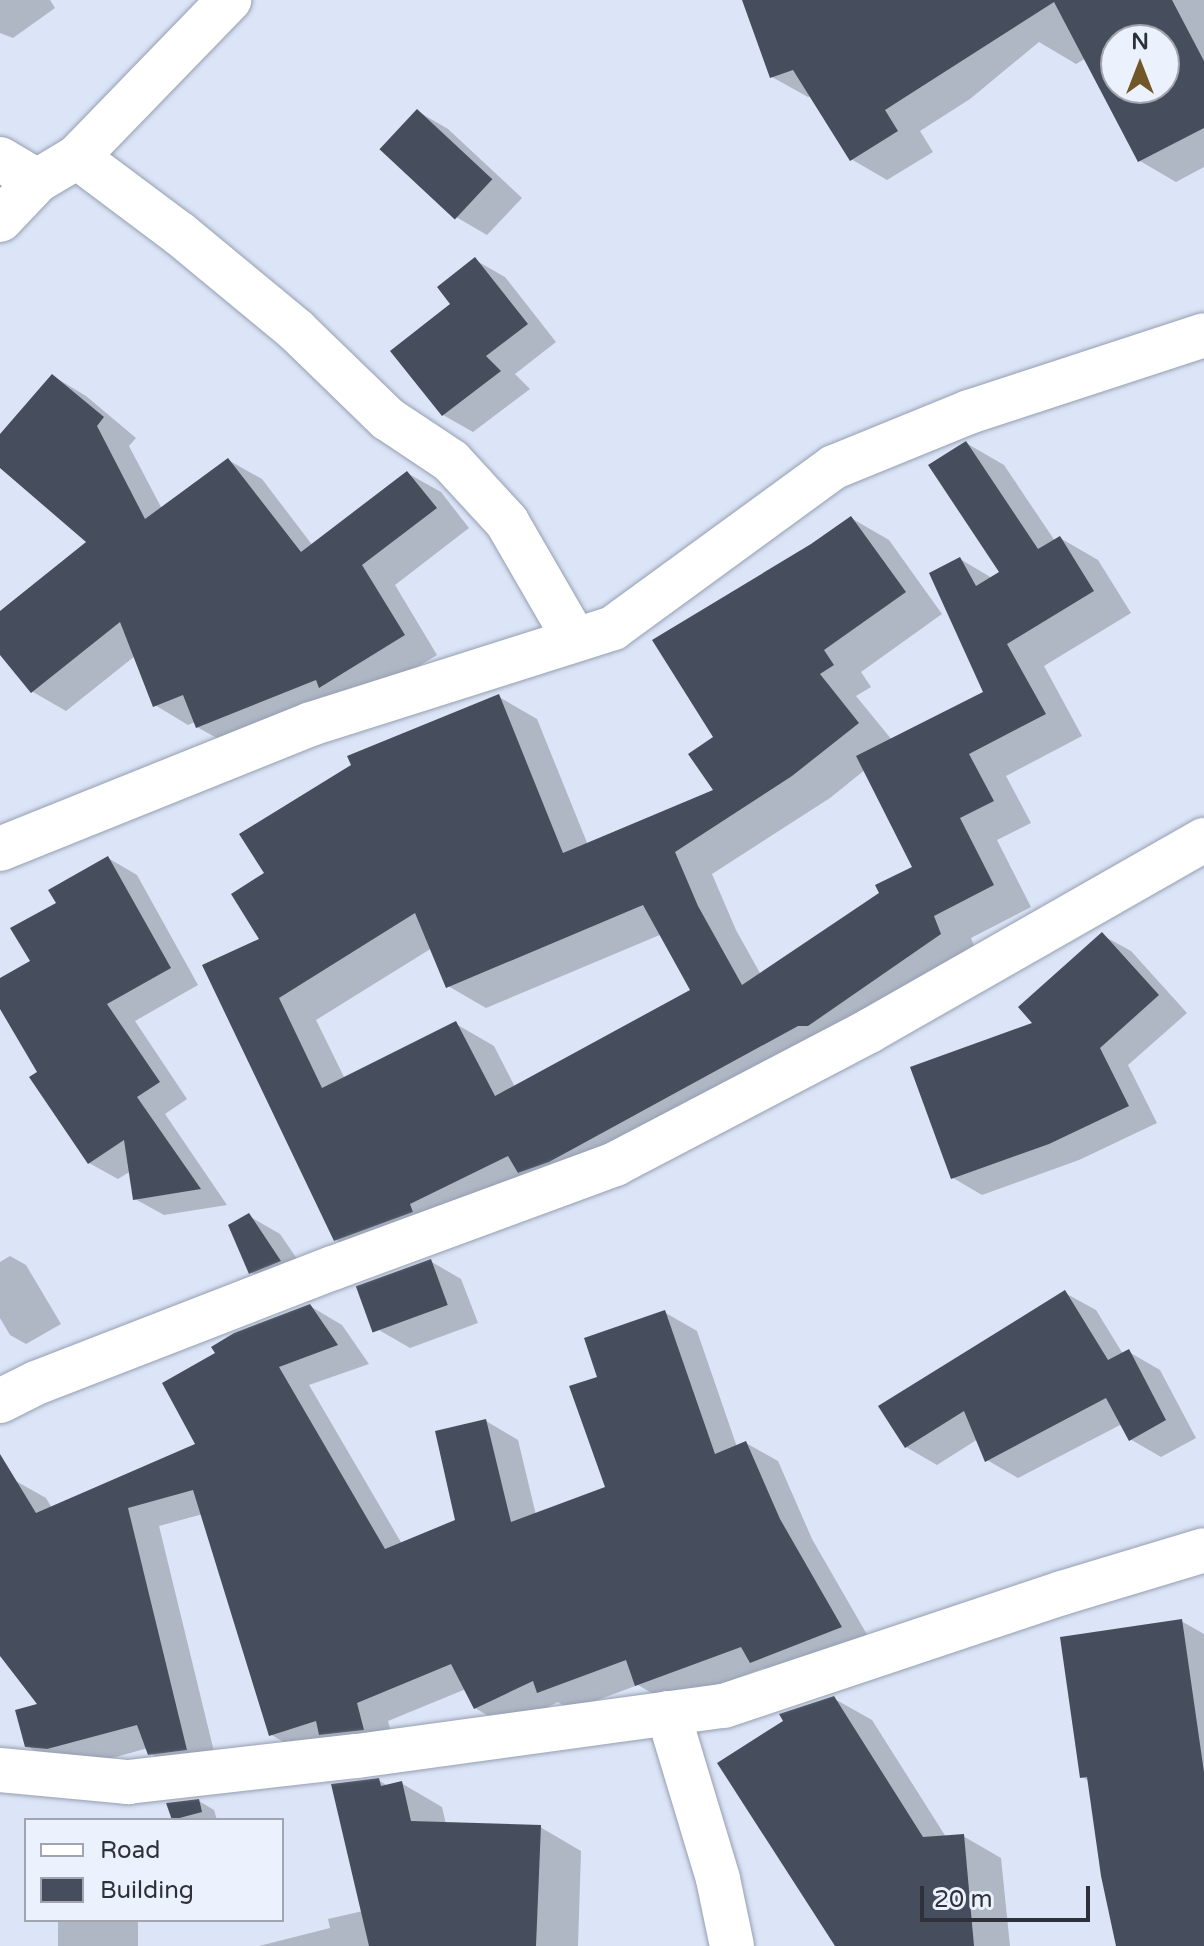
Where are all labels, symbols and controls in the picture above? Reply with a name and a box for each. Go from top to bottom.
north arrow [1100,24,1180,104]
text: N [1131,29,1149,55]
legend [24,1818,284,1922]
text: Road [100,1836,160,1865]
scale bar [924,1870,1094,1920]
text: Building [100,1876,194,1905]
text: 20 m [934,1885,992,1914]

